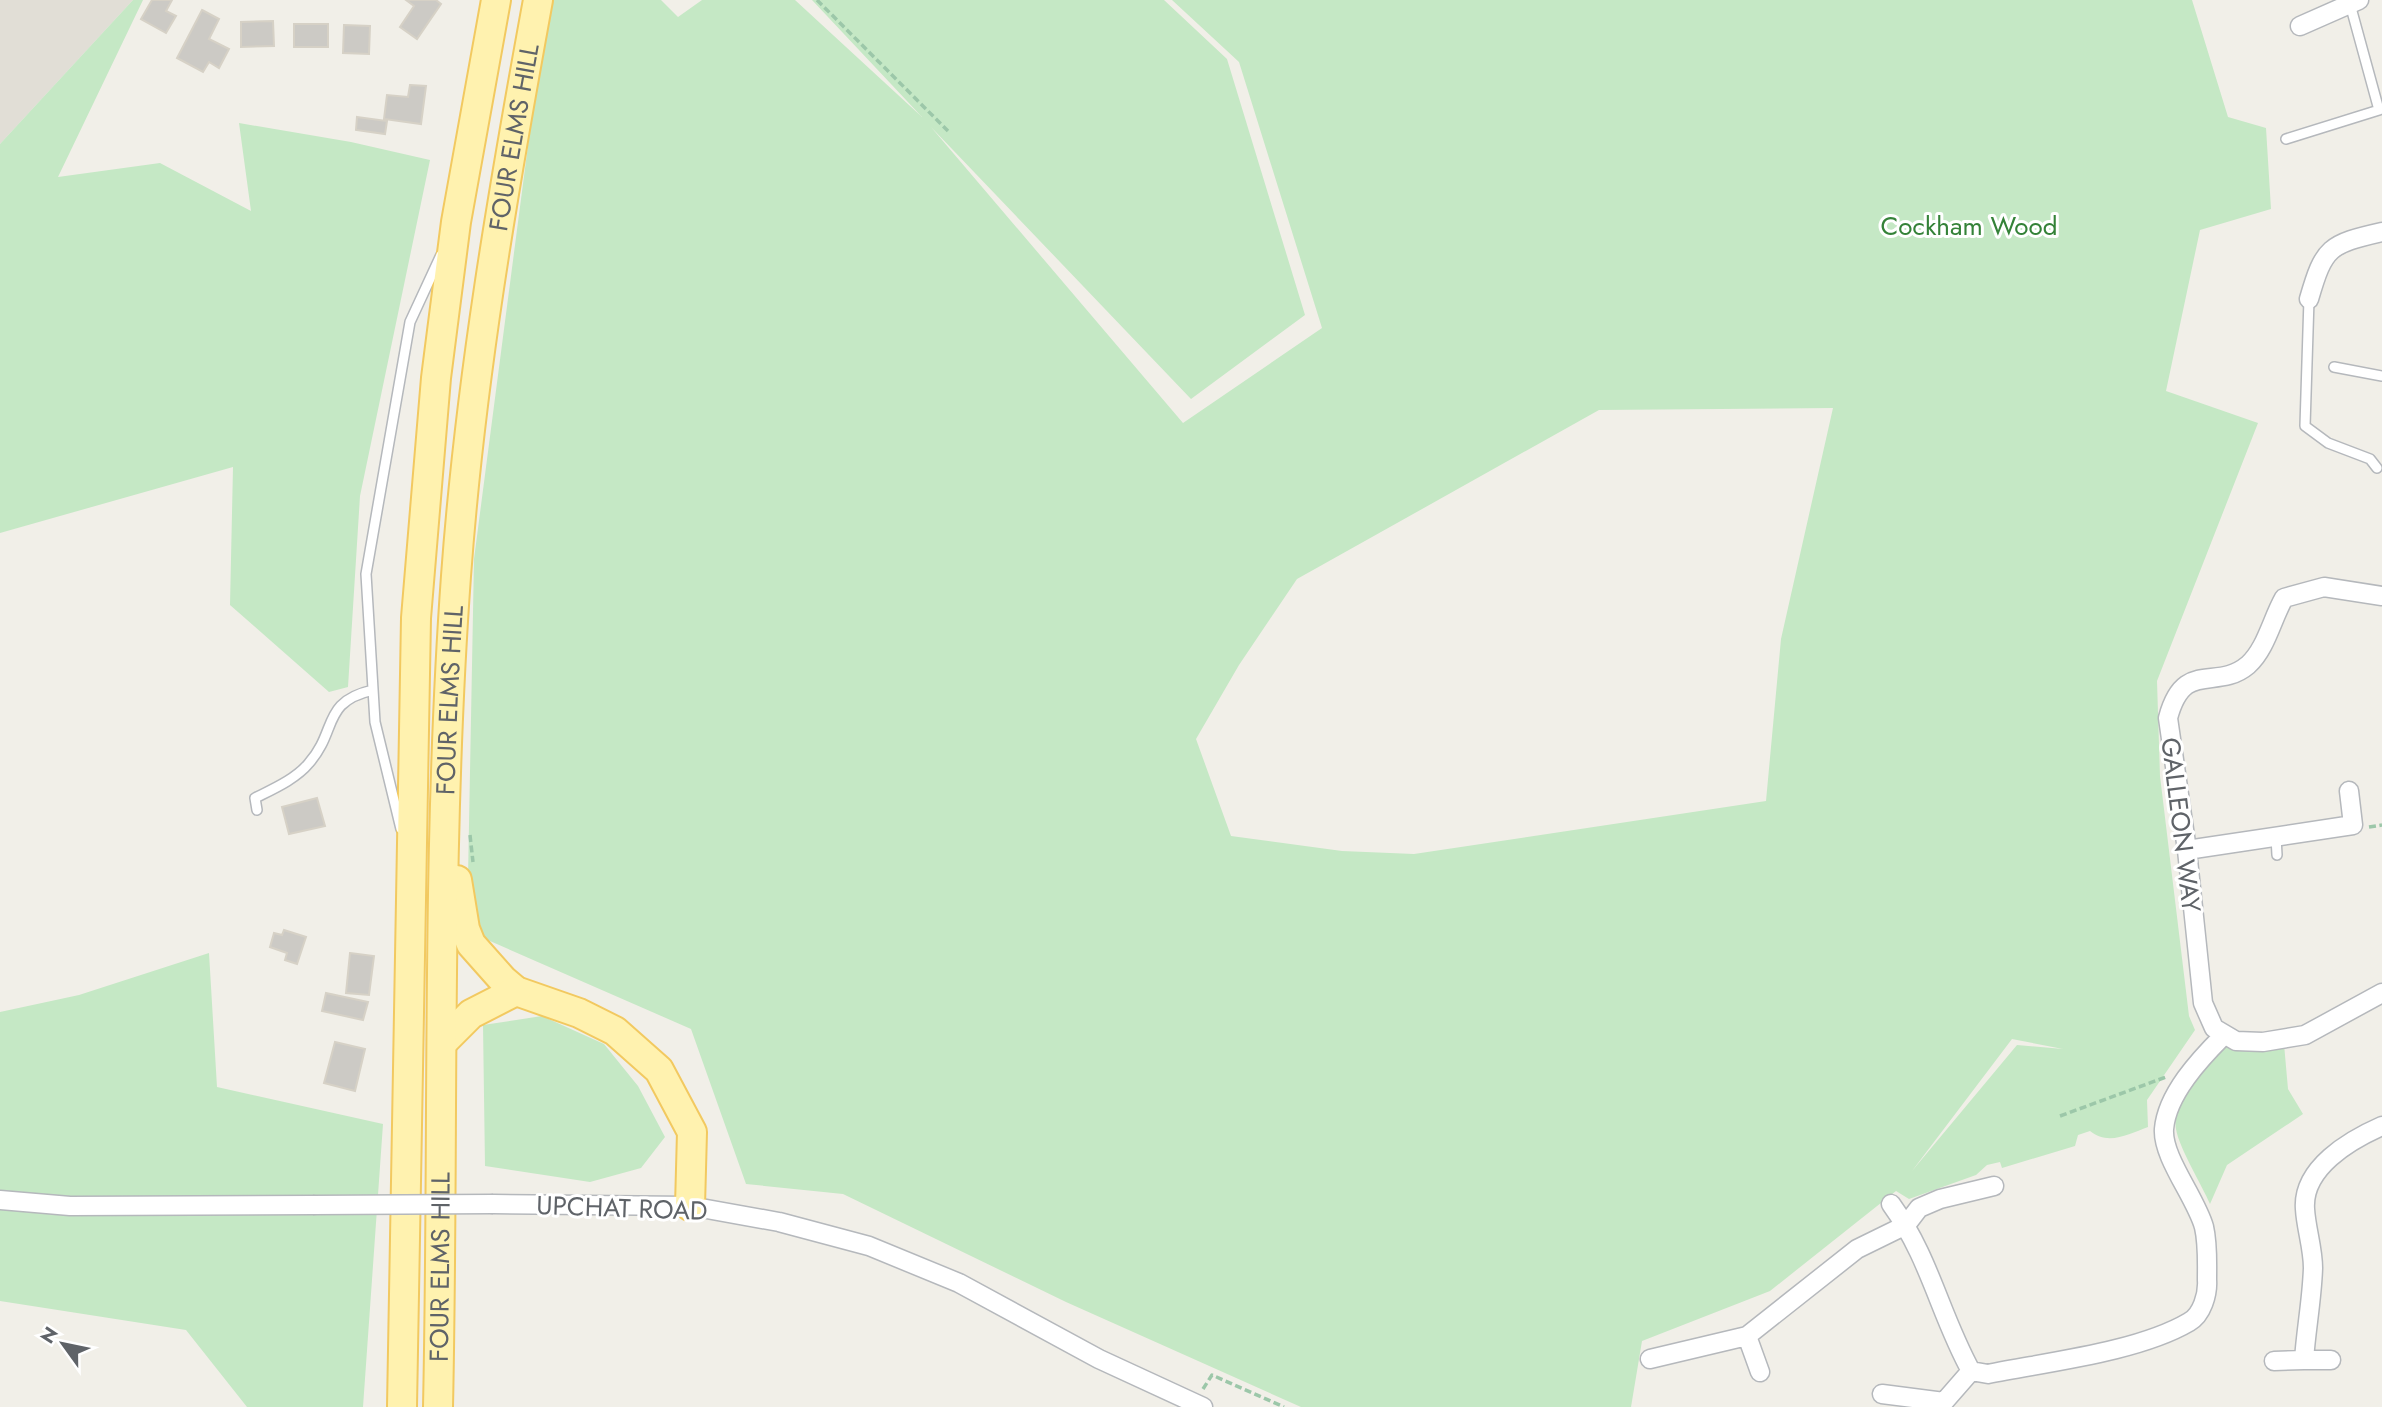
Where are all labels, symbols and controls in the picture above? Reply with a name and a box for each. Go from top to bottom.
street label: FOUR ELMS HILL [479,40,549,234]
park label: Cockham Wood [1881,207,2057,245]
street label: FOUR ELMS HILL [426,604,473,796]
street label: GALLEON WAY [2151,735,2211,915]
street label: FOUR ELMS HILL [420,1172,460,1362]
street label: UPCHAT ROAD [536,1186,708,1230]
north arrow [28,1309,98,1379]
text: N [34,1321,65,1349]

